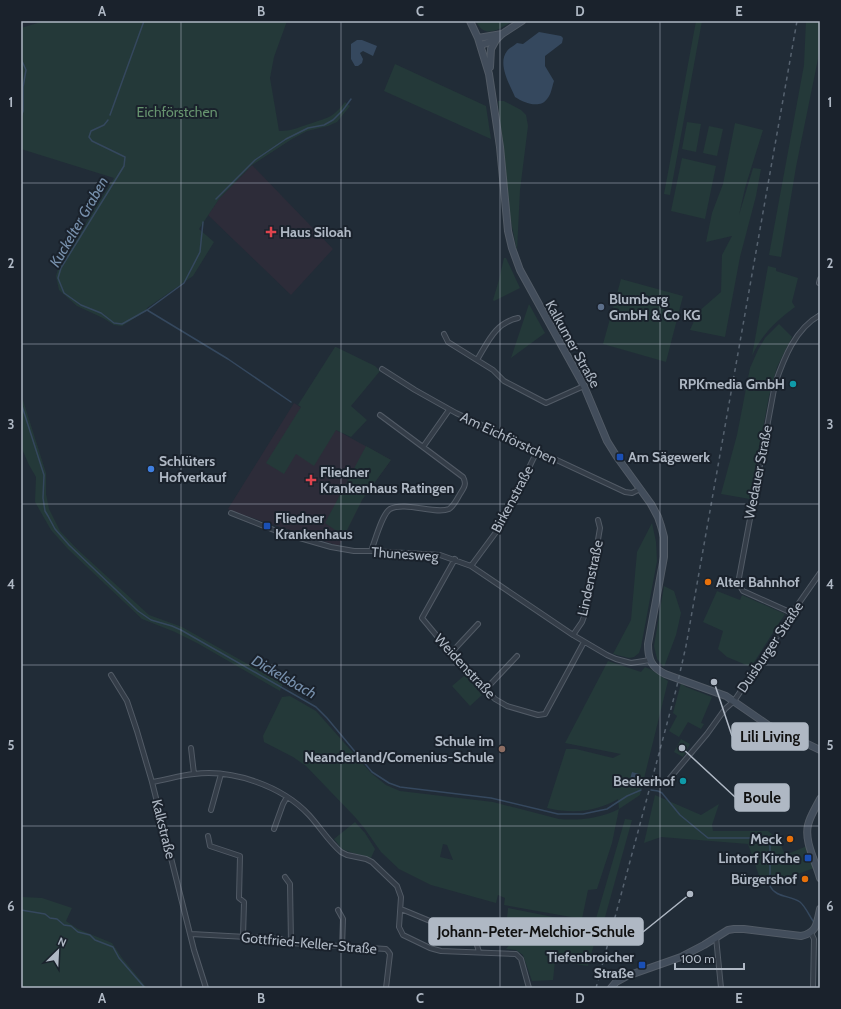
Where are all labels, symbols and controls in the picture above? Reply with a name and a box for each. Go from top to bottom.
text: A [98,3,107,19]
text: B [257,3,265,19]
text: C [416,3,424,19]
text: D [575,3,585,19]
text: E [735,3,743,19]
text: 1 [9,94,13,110]
text: 1 [828,94,832,110]
park label: Eichförstchen [137,103,218,121]
water label: Kuckelter Graben [46,174,112,270]
place label: Haus Siloah [280,223,351,241]
marker: Haus Siloah [265,226,277,238]
text: 2 [8,255,15,271]
text: 2 [827,255,834,271]
place label: Blumberg GmbH & Co KG [609,290,701,324]
street label: Kalkumer Straße [541,297,605,391]
marker: Blumberg GmbH & Co KG [596,302,606,312]
place label: RPKmedia GmbH [679,375,785,393]
marker: RPKmedia GmbH [788,379,798,389]
street label: Am Eichförstchen [458,408,561,468]
text: 3 [7,416,15,432]
text: 3 [826,416,834,432]
street label: Wedauer Straße [740,423,776,521]
place label: Am Sägewerk [628,448,710,466]
place label: Schlüters Hofverkauf [159,452,227,486]
marker: Am Sägewerk [615,452,625,462]
street label: Birkenstraße [487,462,537,536]
place label: Fliedner Krankenhaus Ratingen [320,463,454,497]
marker: Schlüters Hofverkauf [146,464,156,474]
marker: Fliedner Krankenhaus Ratingen [305,474,317,486]
place label: Fliedner Krankenhaus [275,509,353,543]
marker: Fliedner Krankenhaus [262,521,272,531]
street label: Lindenstraße [573,538,607,618]
street label: Thunesweg [371,543,440,565]
place label: Alter Bahnhof [716,573,800,591]
text: 4 [7,576,15,592]
text: 4 [826,576,834,592]
marker: Alter Bahnhof [703,577,713,587]
street label: Duisburger Straße [733,598,807,696]
street label: Weidenstraße [430,630,500,702]
water label: Dickelsbach [249,651,319,703]
callout: Lili Living [732,723,808,750]
text: Lili Living [740,728,800,746]
place label: Schule im Neanderland/Comenius-Schule [304,732,494,766]
text: 5 [8,737,15,753]
text: 5 [827,737,834,753]
marker: Schule im Neanderland/Comenius-Schule [497,744,507,754]
place label: Beekerhof [613,772,675,790]
marker: Beekerhof [678,776,688,786]
callout: Boule [735,784,789,811]
text: Boule [743,789,781,807]
street label: Kalkstraße [148,797,180,861]
place label: Meck [750,830,782,848]
marker: Meck [785,834,795,844]
place label: Lintorf Kirche [718,849,800,867]
marker: Lintorf Kirche [803,853,813,863]
place label: Bürgershof [731,870,797,888]
marker: Bürgershof [800,874,810,884]
text: 6 [7,898,15,914]
text: 6 [826,898,834,914]
callout: Johann-Peter-Melchior-Schule [429,918,643,945]
text: Johann-Peter-Melchior-Schule [436,923,635,941]
street label: Gottfried-Keller-Straße [240,928,378,958]
north arrow [38,931,78,971]
text: N [56,934,68,950]
scale bar [675,945,744,971]
place label: Tiefenbroicher Straße [546,948,634,982]
text: 100 m [681,951,715,966]
marker: Tiefenbroicher Straße [637,960,647,970]
text: A [98,990,107,1006]
text: B [257,990,265,1006]
text: C [416,990,424,1006]
text: D [575,990,585,1006]
text: E [735,990,743,1006]

